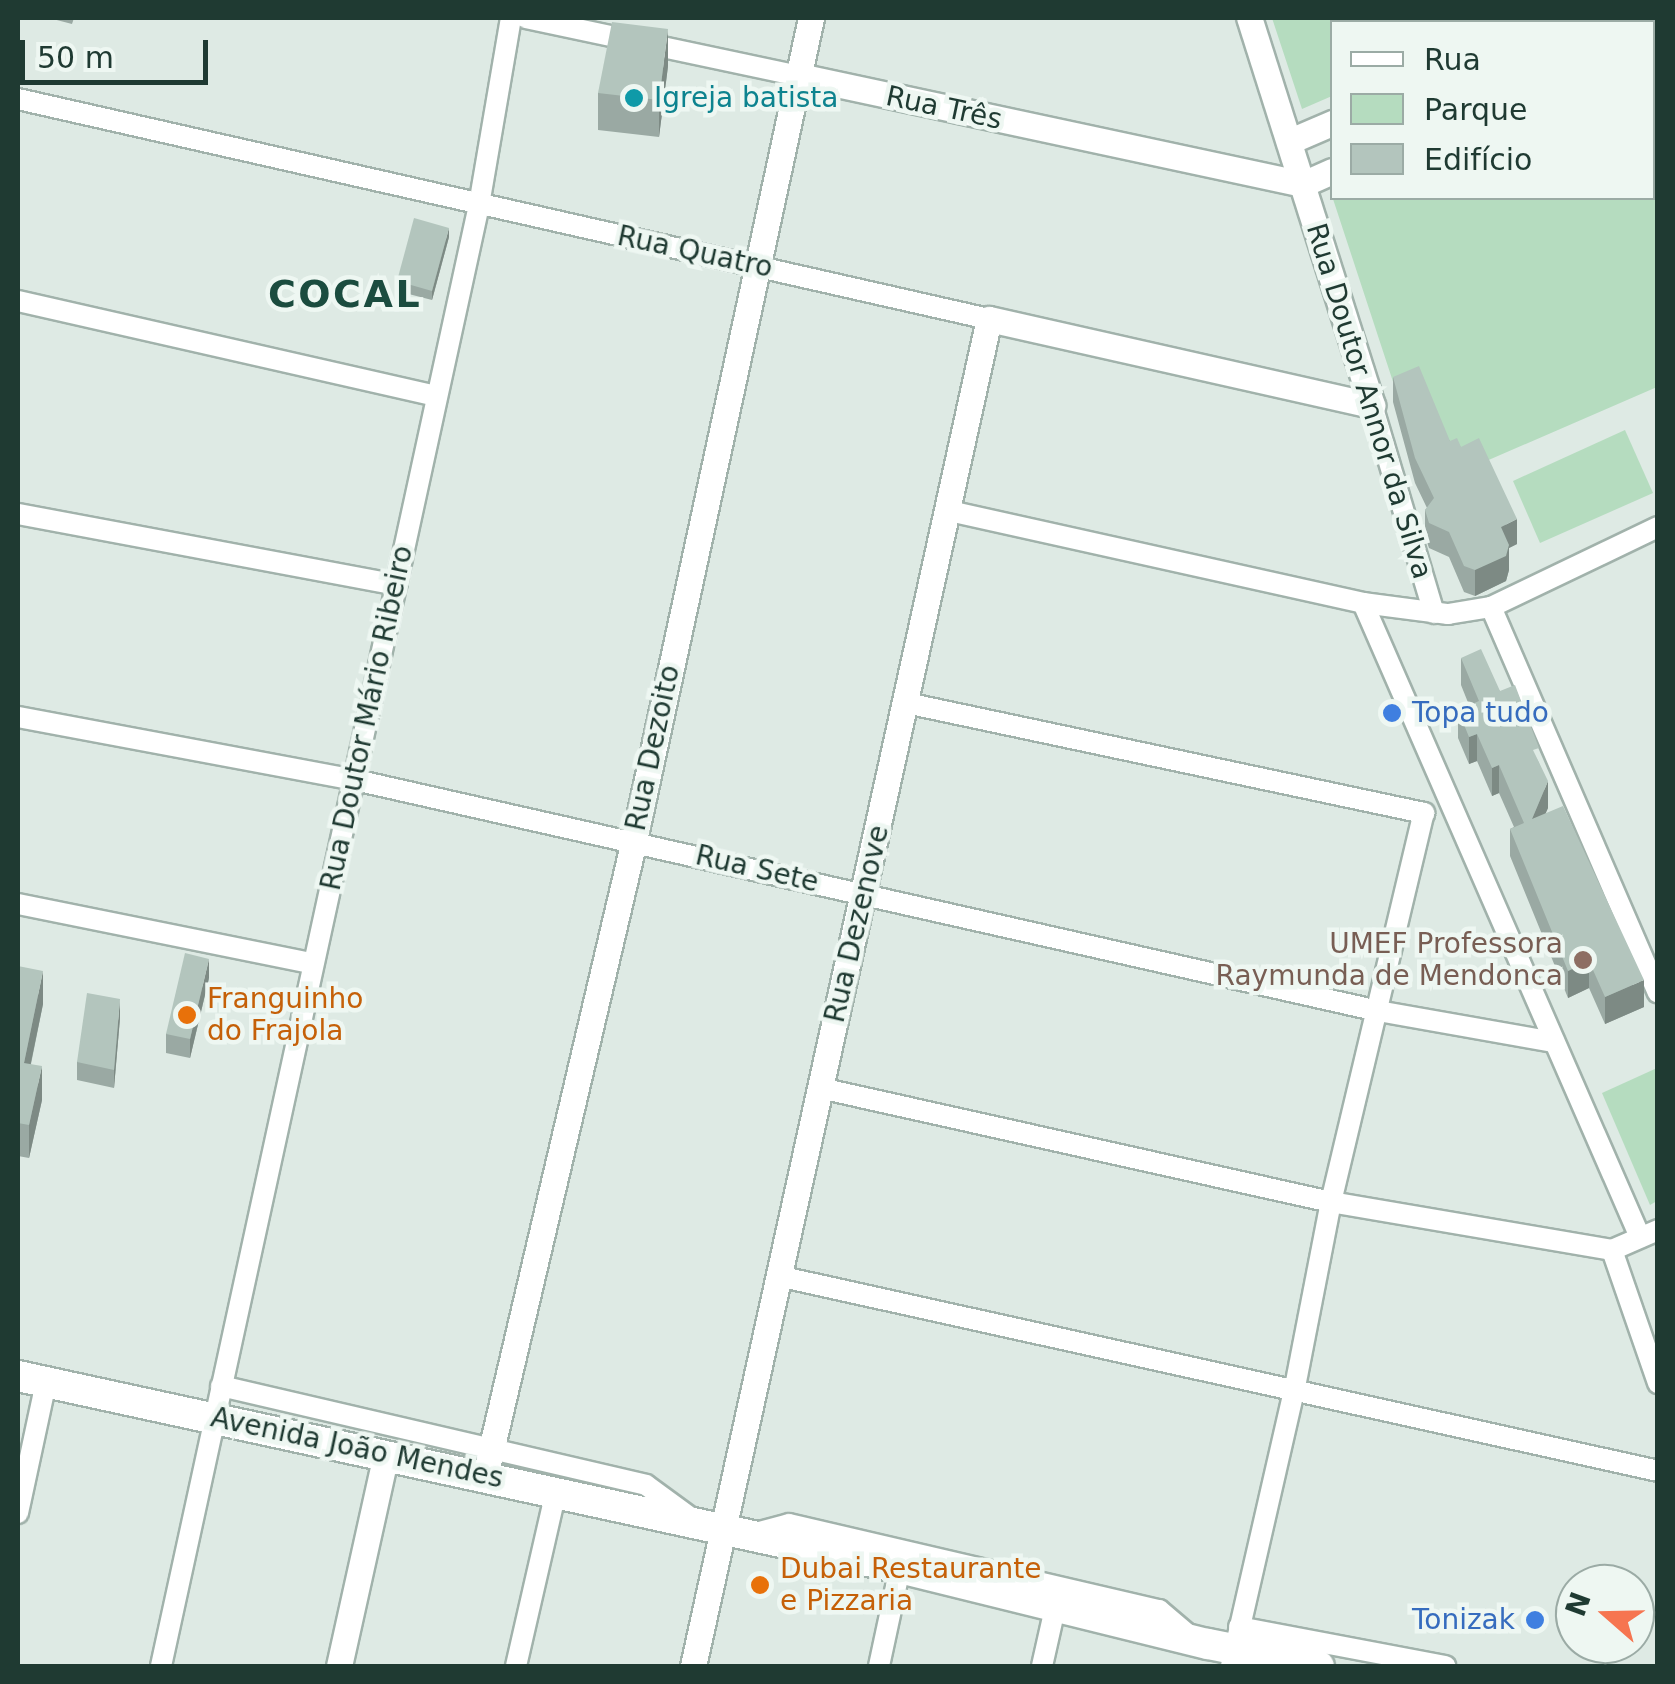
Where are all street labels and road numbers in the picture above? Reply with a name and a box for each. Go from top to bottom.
street label: Rua Três [883,79,1005,137]
street label: Rua Quatro [614,219,776,285]
street label: Rua Doutor Annor da Silva [1299,219,1439,583]
street label: Rua Doutor Mário Ribeiro [314,543,420,893]
street label: Rua Dezoito [619,662,687,834]
street label: Rua Dezenove [818,822,896,1026]
street label: Rua Sete [692,839,822,899]
street label: Avenida João Mendes [208,1401,506,1495]

